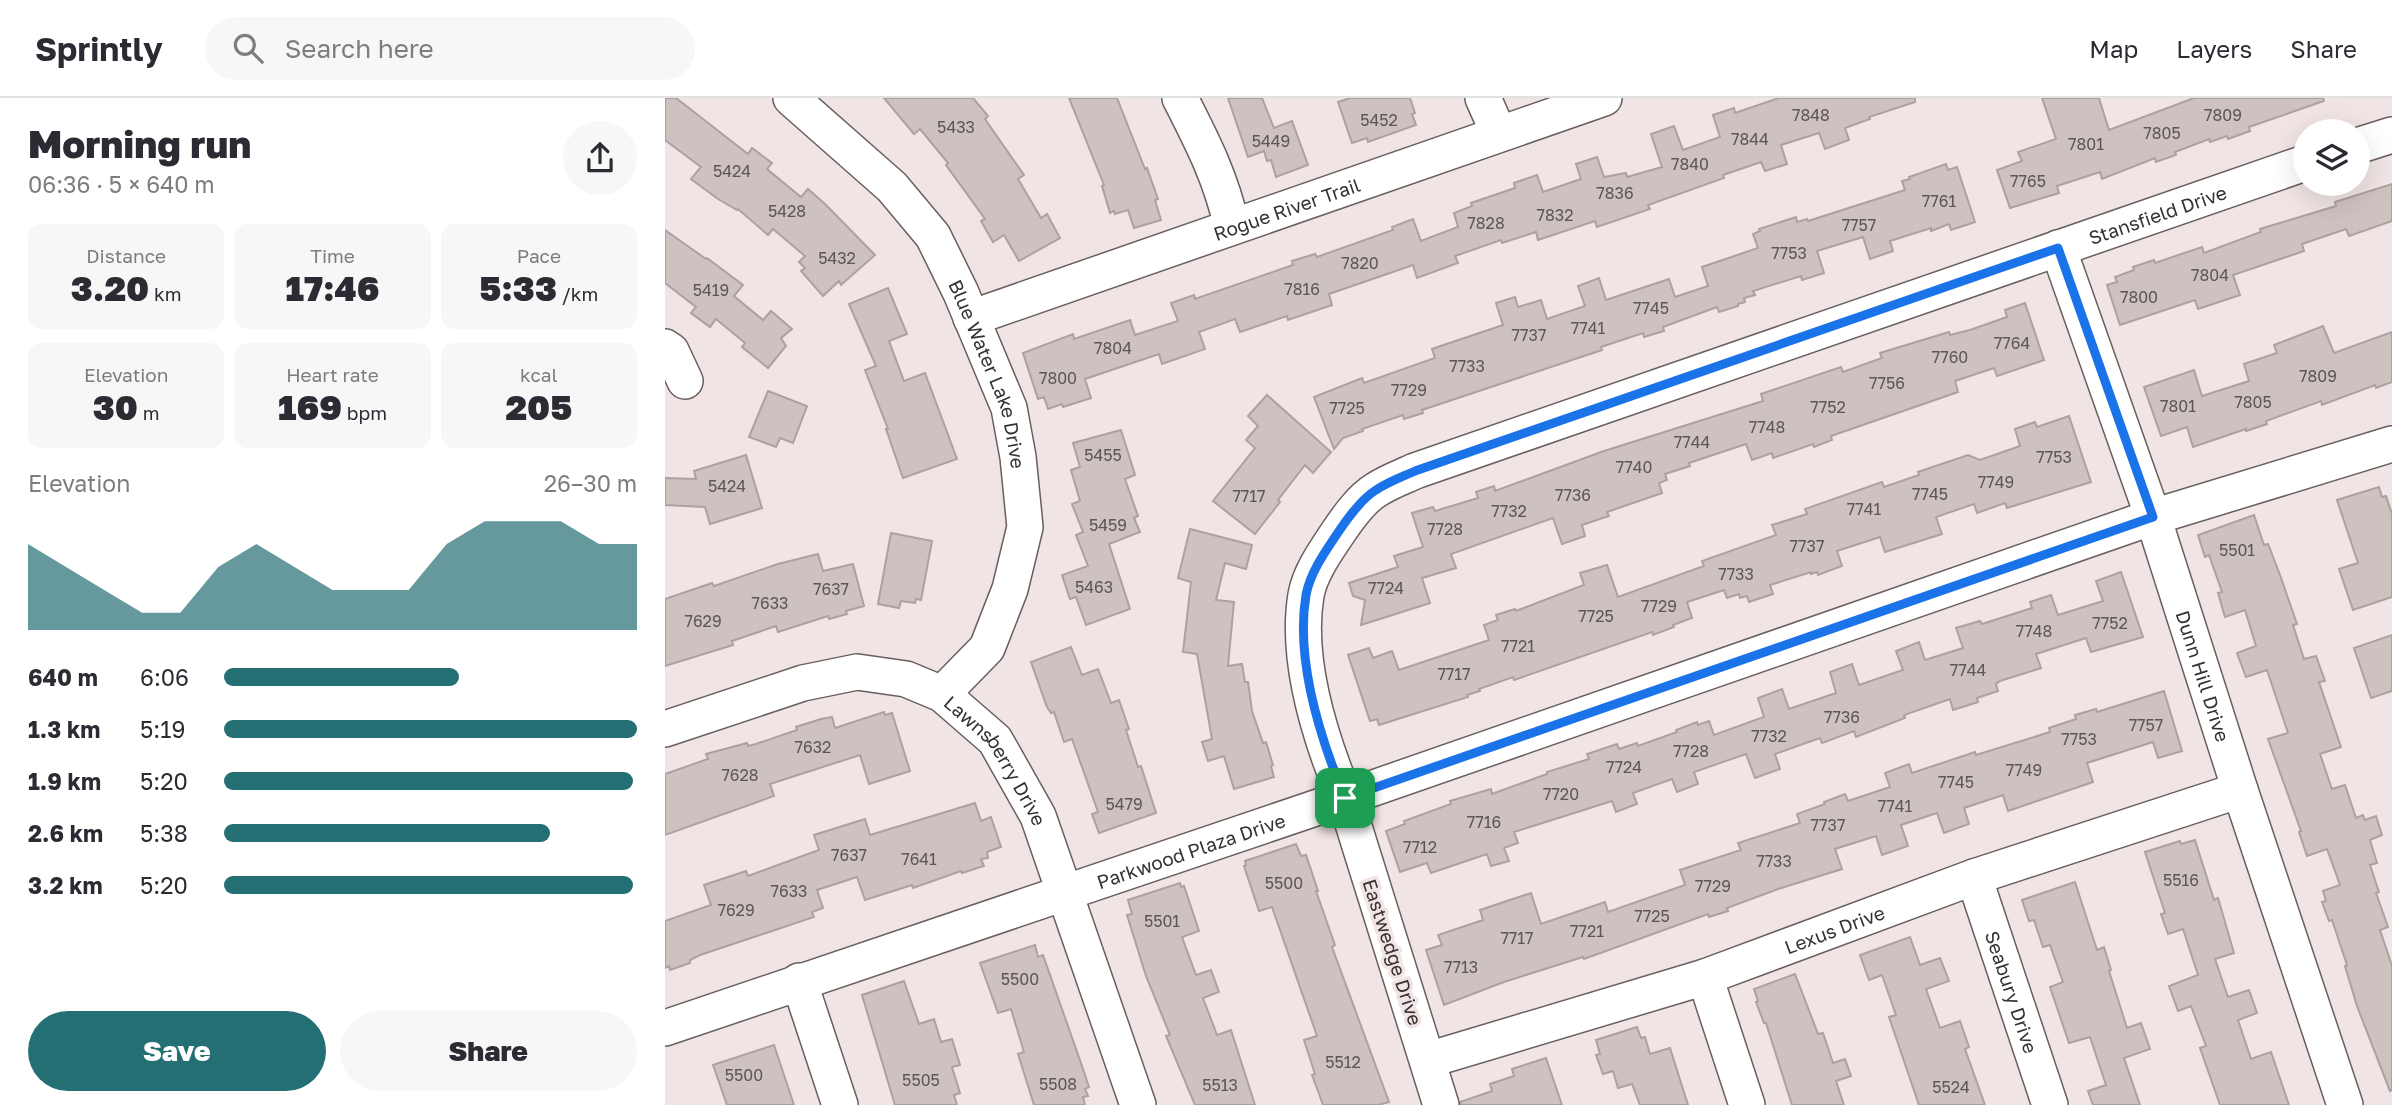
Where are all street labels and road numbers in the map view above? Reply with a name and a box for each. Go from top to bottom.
street label: Rogue River Trail [1210,172,1363,244]
street label: Stansfield Drive [2085,180,2229,249]
street label: Blue Water Lake Drive [944,275,1031,470]
street label: Dunn Hill Drive [2172,607,2235,744]
street label: Lawnsberry Drive [940,690,1052,828]
street label: Parkwood Plaza Drive [1094,808,1288,893]
street label: Eastwedge Drive [1359,876,1427,1028]
street label: Lexus Drive [1781,900,1888,958]
street label: Seabury Drive [1981,928,2043,1056]

